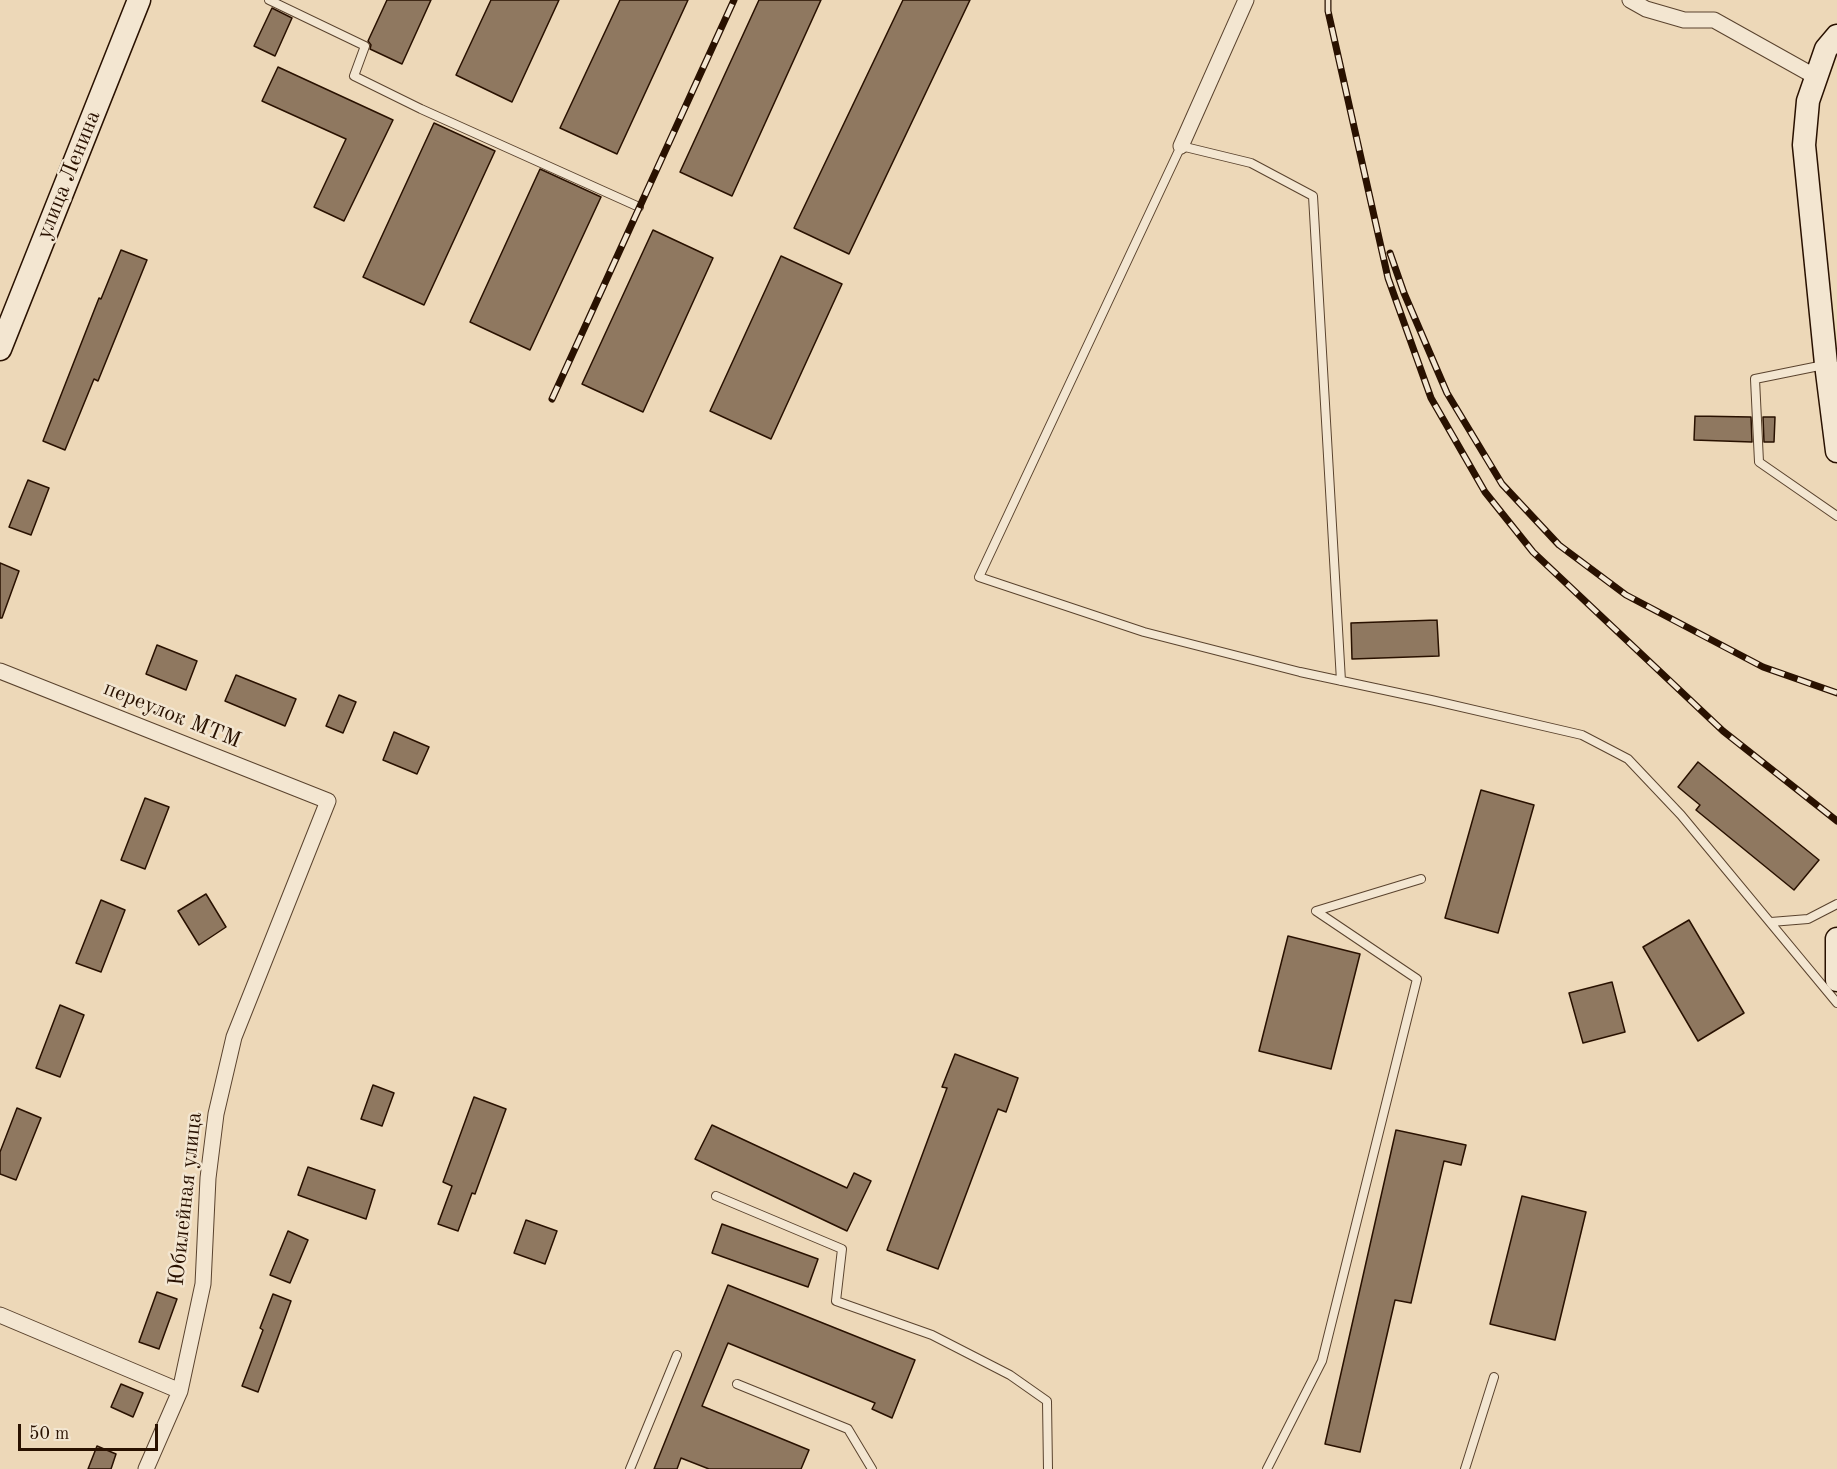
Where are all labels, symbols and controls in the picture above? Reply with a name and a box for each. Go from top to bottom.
street label: улица Ленина [31,107,107,243]
street label: переулок МТМ [99,675,245,755]
street label: Юбилейная улица [164,1111,208,1287]
scale bar [21,1412,160,1450]
text: 50 m [29,1425,69,1443]

